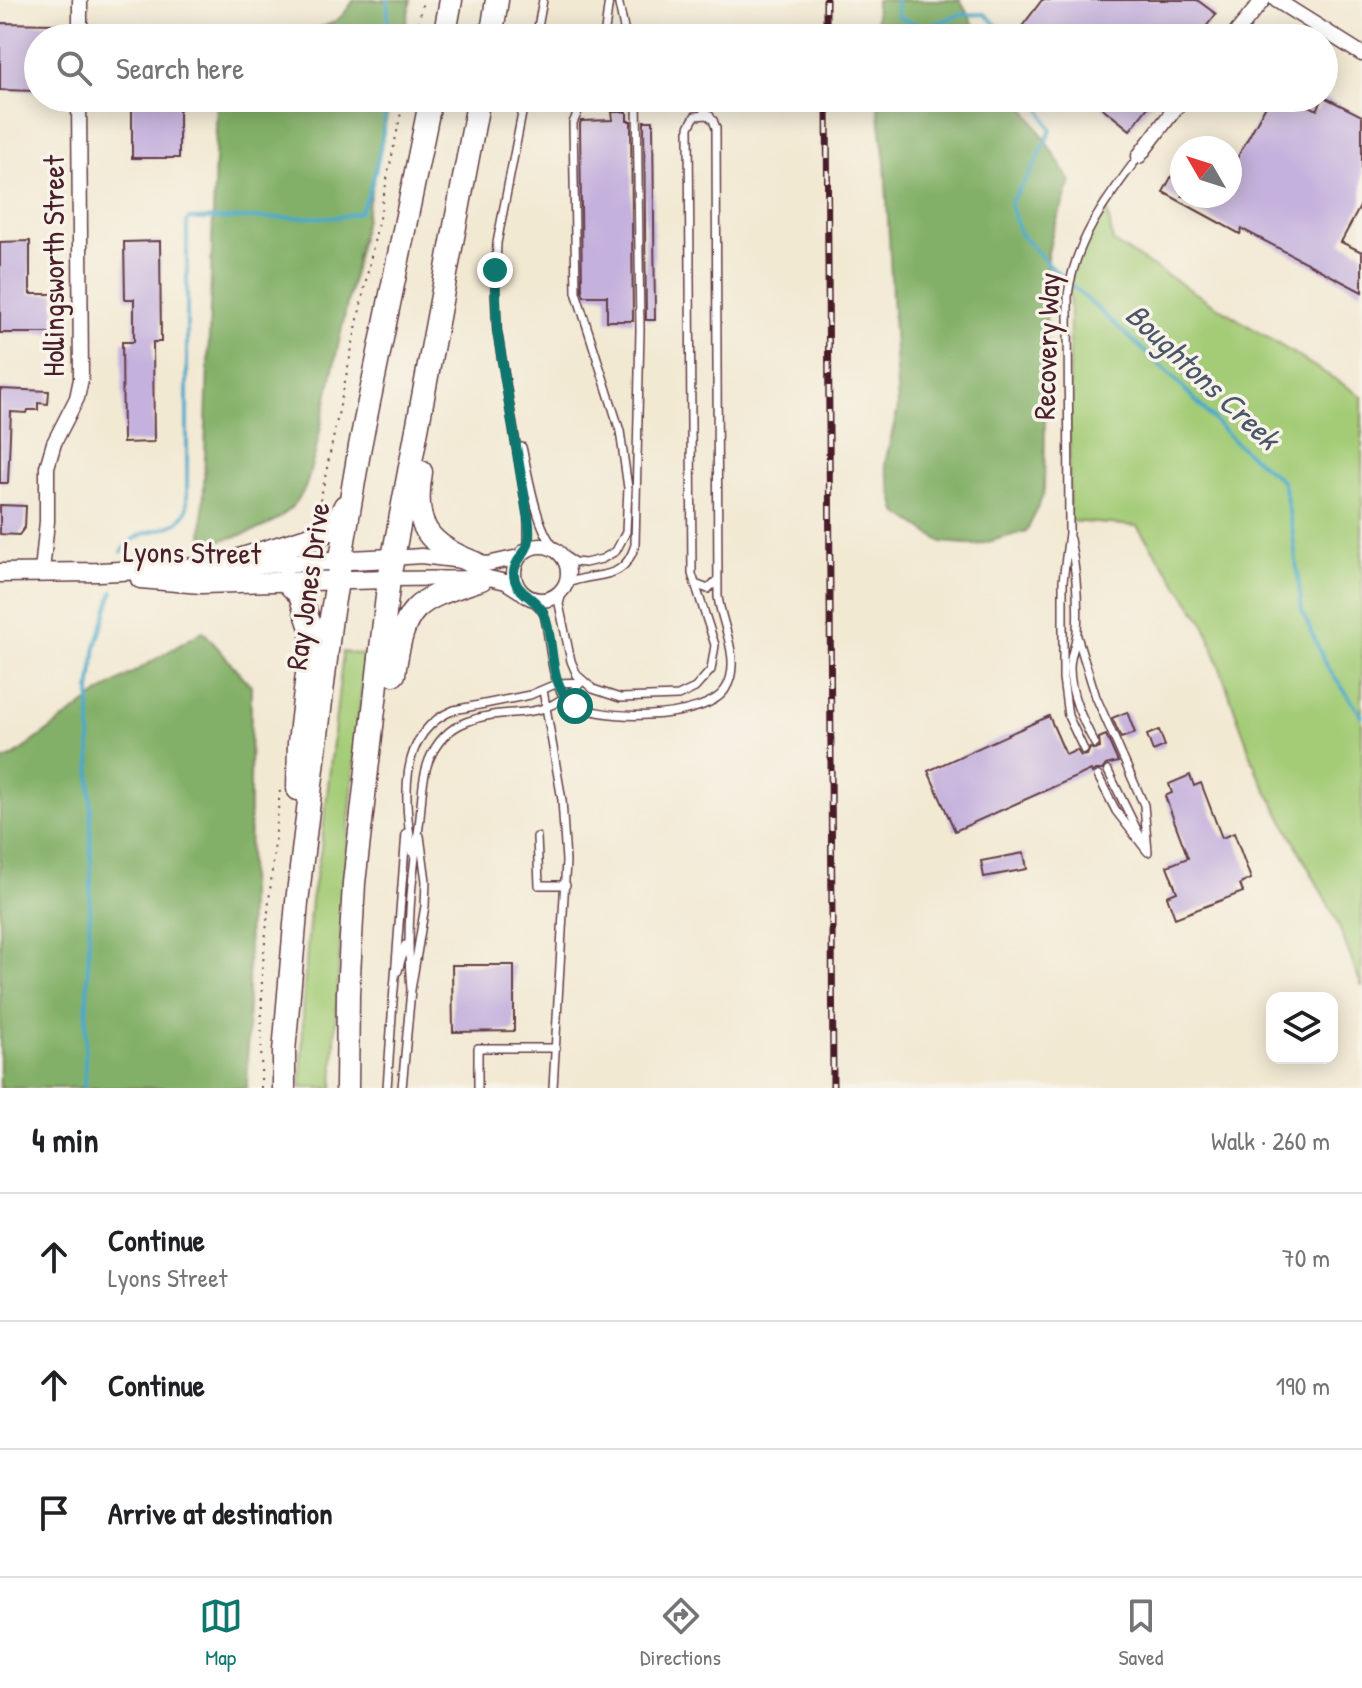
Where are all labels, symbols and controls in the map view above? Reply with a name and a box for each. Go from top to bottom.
search box [24,24,1338,112]
icon: search [52,46,96,90]
text: Search here [116,48,244,88]
north arrow [1170,136,1242,208]
street label: Hollingsworth Street [33,155,73,377]
route end [477,252,513,288]
street label: Recovery Way [1023,272,1069,420]
water label: Boughtons Creek [1117,293,1291,460]
street label: Ray Jones Drive [275,500,339,672]
street label: Lyons Street [123,531,262,573]
route start [557,688,593,724]
map controls [1266,992,1338,1064]
button: layers [1266,992,1338,1064]
text: 4 min [32,1117,99,1163]
text: Walk · 260 m [1211,1123,1330,1158]
text: Continue [108,1220,205,1260]
icon: ahead [32,1235,76,1279]
text: 70 m [1282,1240,1330,1275]
text: Lyons Street [108,1260,227,1295]
icon: ahead [32,1363,76,1407]
text: Continue [108,1365,205,1405]
text: 190 m [1276,1368,1330,1403]
icon: arrive [32,1491,76,1535]
text: Arrive at destination [108,1493,333,1533]
tab: Map [199,1594,243,1672]
tab: Directions [640,1594,721,1672]
tab: Saved [1118,1594,1163,1672]

